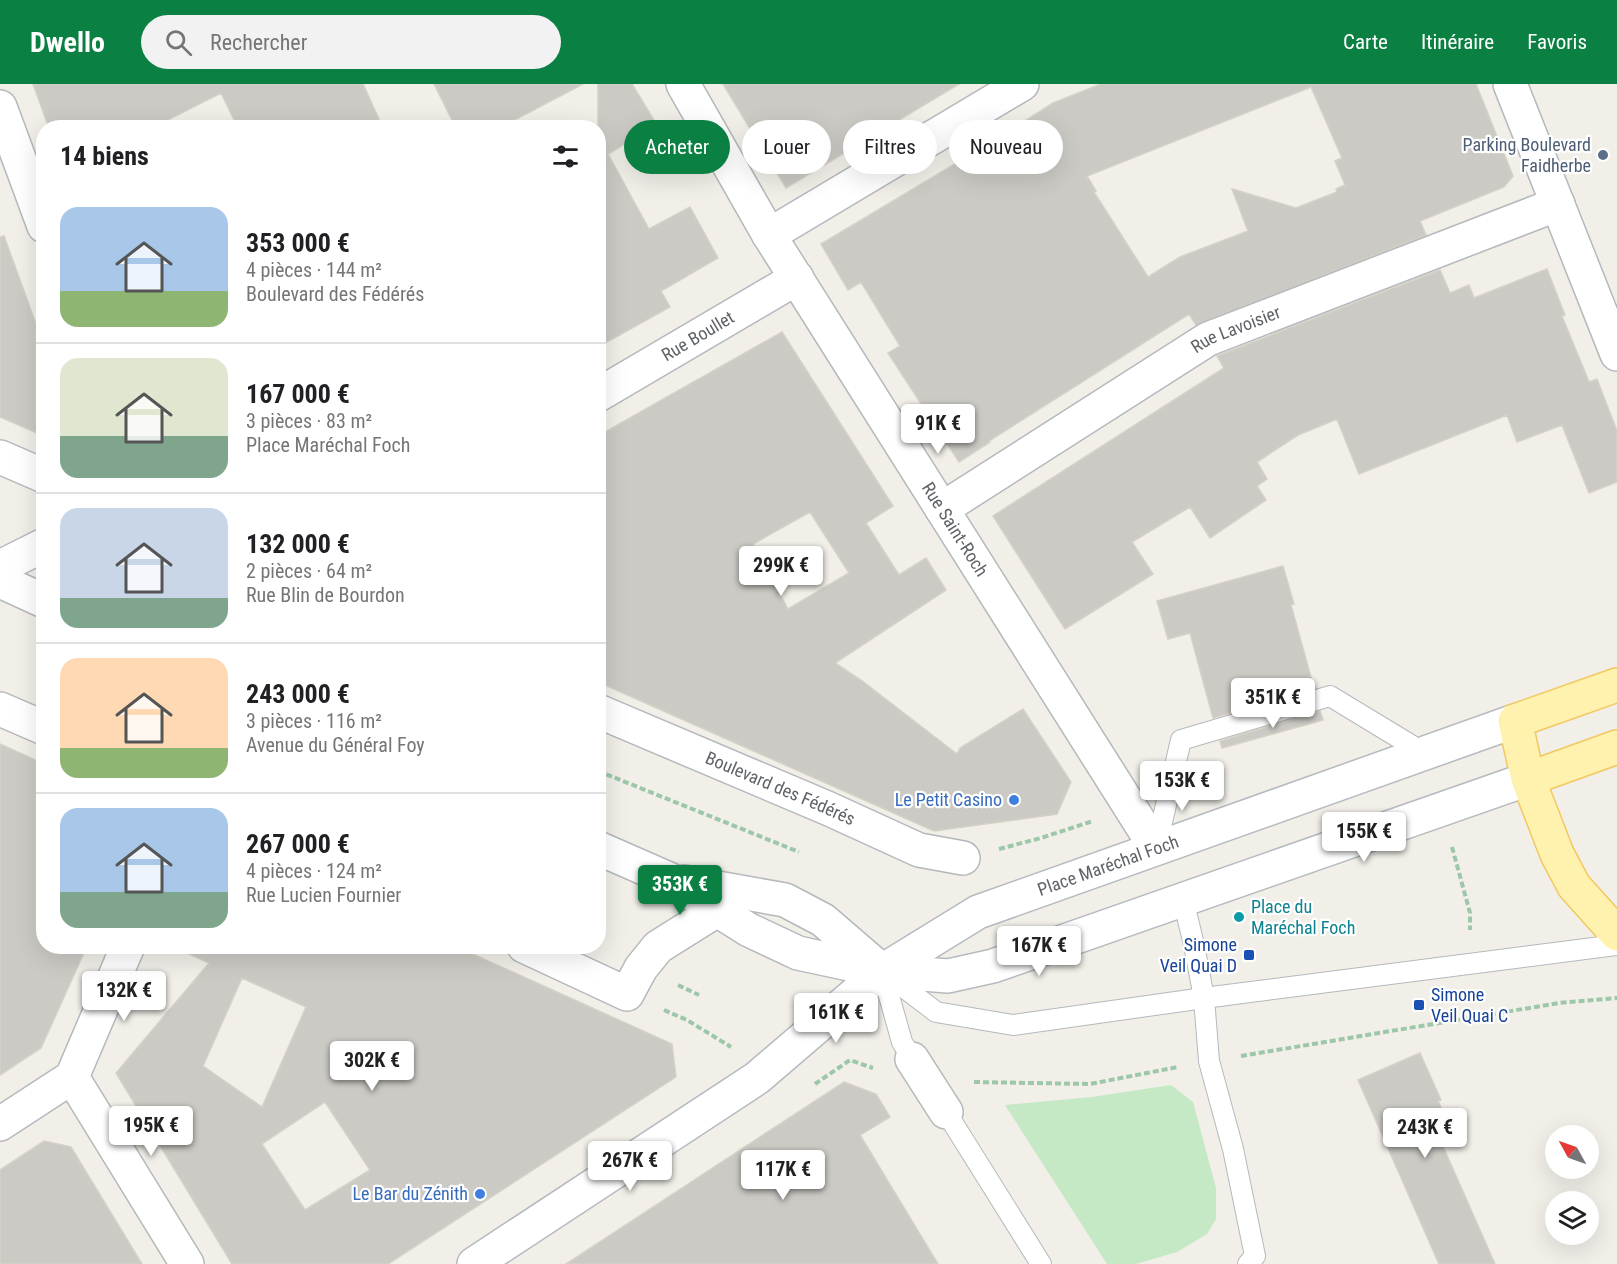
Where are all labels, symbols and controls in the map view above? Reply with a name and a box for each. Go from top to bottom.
search box [141,15,561,69]
text: Dwello [30,26,105,59]
icon: search [162,26,195,59]
text: Rechercher [210,30,307,55]
text: Carte [1343,30,1388,54]
text: Itinéraire [1421,30,1494,54]
text: Favoris [1527,30,1587,54]
chip: Acheter [624,120,730,174]
chip: Louer [742,120,831,174]
chip: Filtres [843,120,937,174]
chip: Nouveau [949,120,1063,174]
place label: Parking Boulevard Faidherbe [1463,134,1591,176]
icon: filters [549,140,582,173]
text: 14 biens [60,141,149,171]
marker: Parking Boulevard Faidherbe [1596,148,1610,162]
text: 353 000 € [246,228,350,258]
icon: home [108,231,180,303]
text: 4 pièces · 144 m² [246,258,382,282]
text: Boulevard des Fédérés [246,282,424,306]
street label: Rue Lavoisier [1187,301,1284,357]
street label: Rue Boullet [658,306,738,365]
text: 167 000 € [246,379,350,409]
icon: home [108,382,180,454]
pin: 91K € [896,404,980,455]
text: 3 pièces · 83 m² [246,409,372,433]
text: 91K € [915,411,961,435]
text: Place Maréchal Foch [246,433,410,457]
street label: Rue Saint-Roch [918,478,993,580]
text: 132 000 € [246,529,350,559]
icon: home [108,532,180,604]
pin: 299K € [732,546,830,597]
text: 299K € [753,553,809,577]
text: 2 pièces · 64 m² [246,559,372,583]
text: Rue Blin de Bourdon [246,583,405,607]
pin: 351K € [1224,678,1322,729]
text: 243 000 € [246,679,350,709]
icon: home [108,682,180,754]
text: 351K € [1245,685,1301,709]
text: 3 pièces · 116 m² [246,709,382,733]
text: Avenue du Général Foy [246,733,425,757]
street label: Boulevard des Fédérés [702,747,859,829]
pin: 153K € [1133,761,1231,812]
text: 153K € [1154,768,1210,792]
place label: Le Petit Casino [895,789,1002,810]
marker: Le Petit Casino [1007,793,1021,807]
pin: 155K € [1315,812,1413,863]
text: 155K € [1336,819,1392,843]
text: 267 000 € [246,829,350,859]
street label: Place Maréchal Foch [1035,831,1181,900]
icon: home [108,832,180,904]
text: 4 pièces · 124 m² [246,859,382,883]
pin: 353K € [631,865,729,916]
text: 353K € [652,872,708,896]
text: Rue Lucien Fournier [246,883,401,907]
place label: Place du Maréchal Foch [1251,896,1355,938]
marker: Place du Maréchal Foch [1232,910,1246,924]
pin: 167K € [990,926,1088,977]
text: 167K € [1011,933,1067,957]
place label: Simone Veil Quai D [1160,934,1237,976]
marker: Simone Veil Quai D [1242,948,1256,962]
pin: 132K € [75,971,173,1022]
text: 132K € [96,978,152,1002]
place label: Simone Veil Quai C [1431,984,1508,1026]
pin: 161K € [787,993,885,1044]
marker: Simone Veil Quai C [1412,998,1426,1012]
text: 161K € [808,1000,864,1024]
pin: 302K € [323,1041,421,1092]
text: 302K € [344,1048,400,1072]
pin: 195K € [102,1106,200,1157]
pin: 243K € [1376,1108,1474,1159]
text: 195K € [123,1113,179,1137]
text: 243K € [1397,1115,1453,1139]
north arrow [1545,1125,1599,1179]
map controls [1545,1125,1599,1245]
pin: 267K € [581,1141,679,1192]
text: 267K € [602,1148,658,1172]
pin: 117K € [734,1150,832,1201]
text: 117K € [755,1157,811,1181]
place label: Le Bar du Zénith [353,1183,468,1204]
marker: Le Bar du Zénith [473,1187,487,1201]
button: layers [1545,1191,1599,1245]

